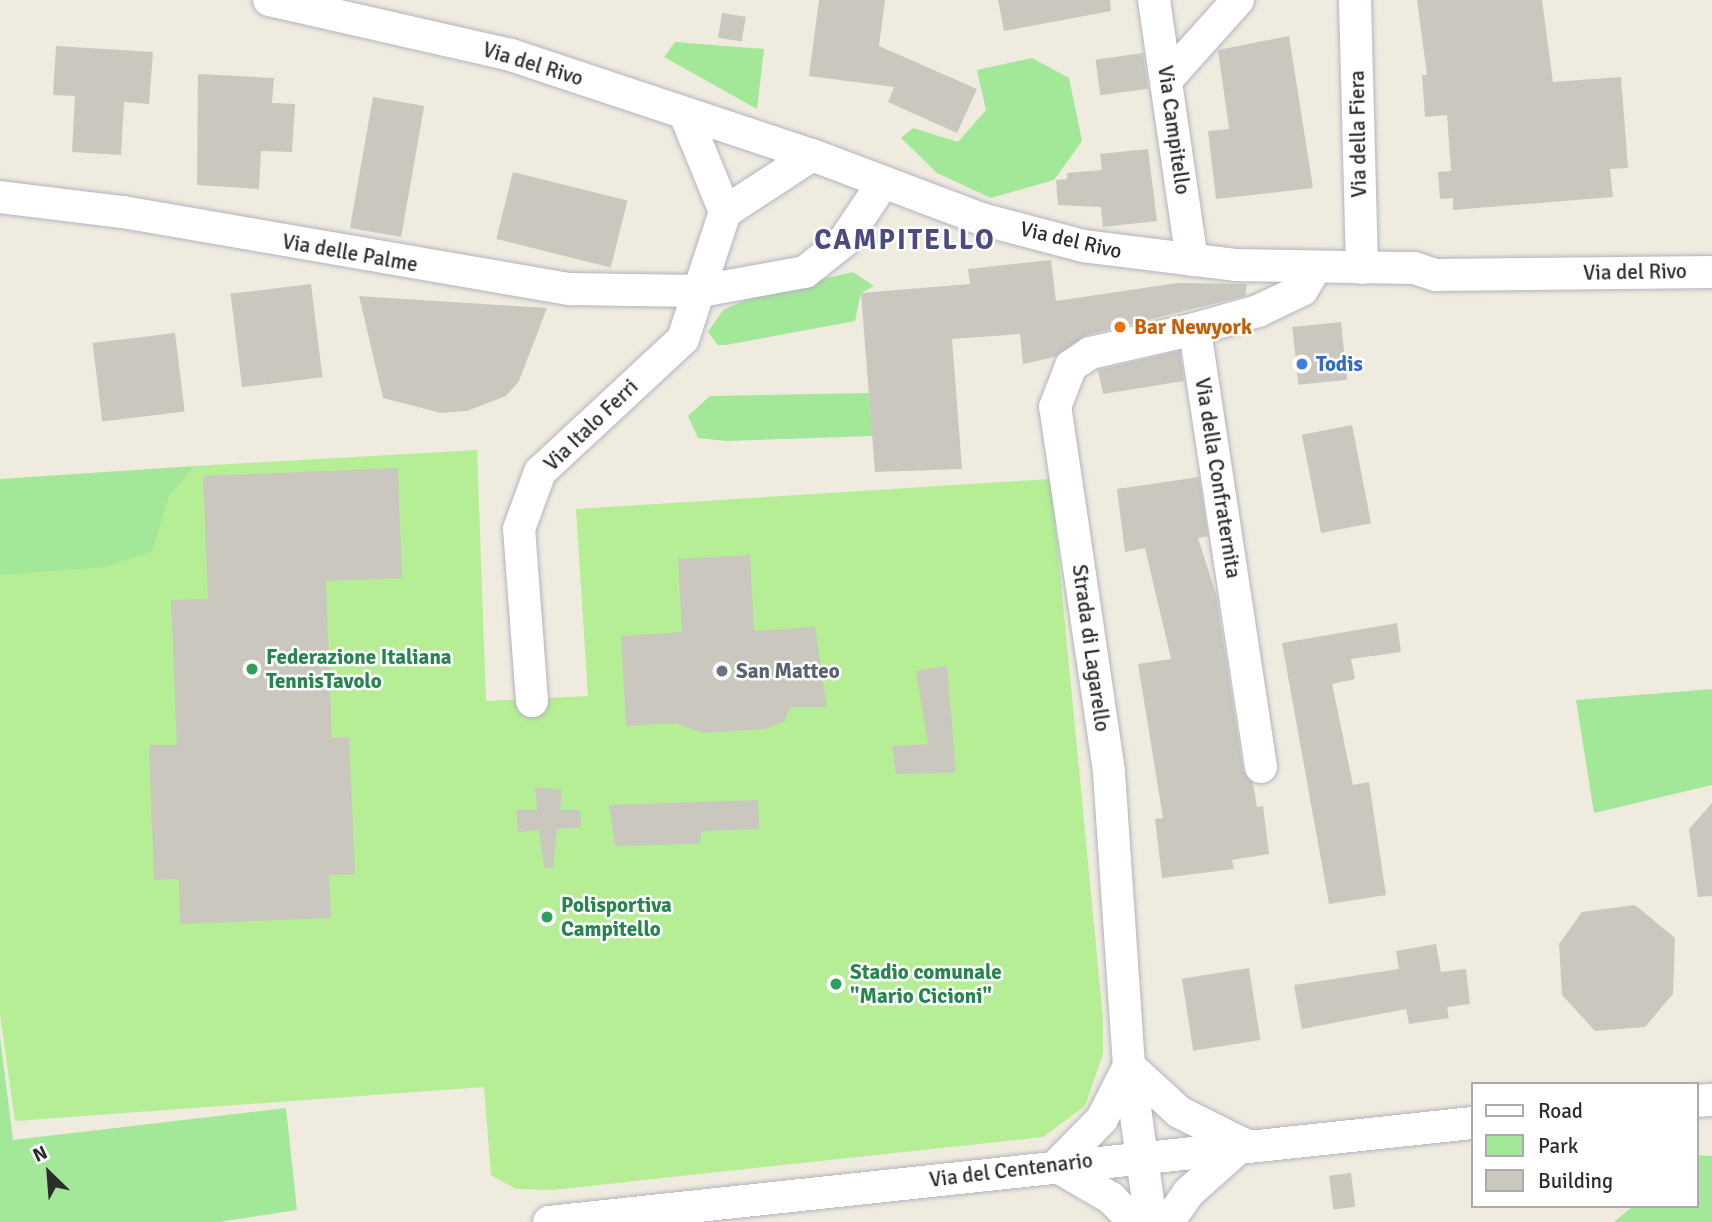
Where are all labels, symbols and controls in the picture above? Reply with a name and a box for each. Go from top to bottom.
street label: Via del Rivo [480,37,586,91]
street label: Via Campitello [1152,64,1196,196]
street label: Via della Fiera [1344,70,1372,198]
street label: Via del Rivo [1018,216,1124,264]
district label: CAMPITELLO [816,223,994,257]
street label: Via delle Palme [280,229,420,277]
street label: Via del Rivo [1583,258,1687,286]
place label: Bar Newyork [1134,314,1252,340]
marker: Bar Newyork [1112,319,1128,335]
place label: Todis [1316,351,1363,377]
marker: Todis [1294,356,1310,372]
street label: Via Italo Ferri [539,374,643,476]
street label: Via della Confraternita [1190,376,1246,580]
street label: Strada di Lagarello [1067,563,1115,733]
place label: Federazione Italiana TennisTavolo [266,644,452,694]
place label: San Matteo [736,658,840,684]
marker: Federazione Italiana TennisTavolo [244,661,260,677]
marker: San Matteo [714,663,730,679]
place label: Polisportiva Campitello [561,892,672,942]
marker: Polisportiva Campitello [539,909,555,925]
place label: Stadio comunale "Mario Cicioni" [850,959,1002,1009]
marker: Stadio comunale "Mario Cicioni" [828,976,844,992]
legend [1470,1082,1698,1208]
text: Road [1538,1098,1583,1124]
text: Park [1538,1133,1578,1159]
north arrow [14,1138,84,1208]
text: N [29,1140,51,1168]
street label: Via del Centenario [928,1147,1094,1193]
text: Building [1538,1168,1613,1194]

